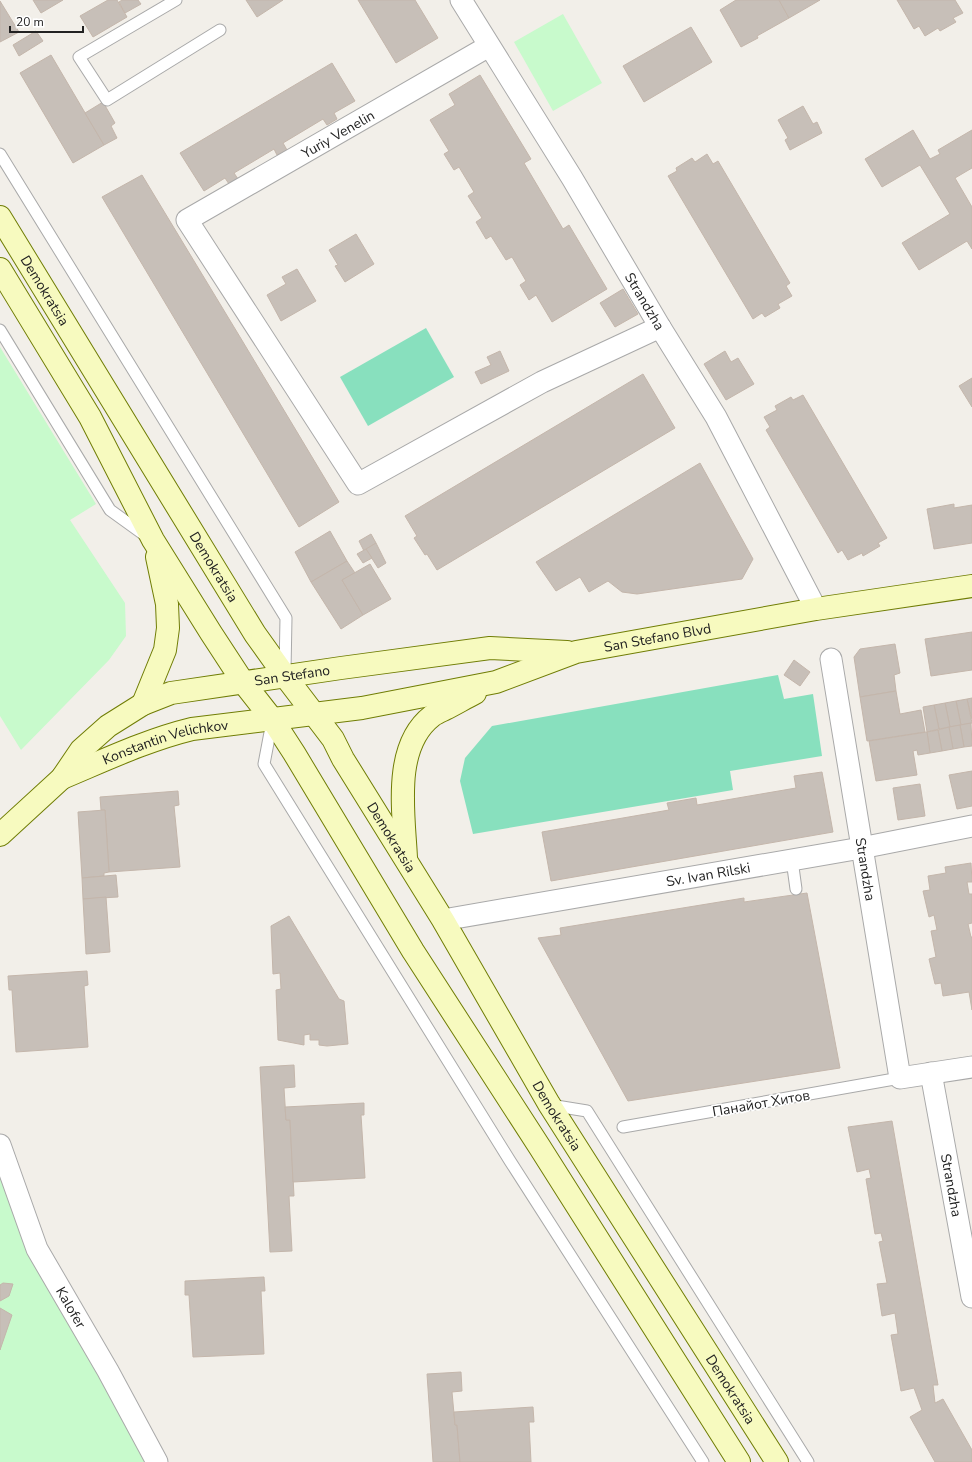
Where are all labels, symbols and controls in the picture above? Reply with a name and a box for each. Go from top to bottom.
scale bar [10,8,83,34]
text: 20 m [16,14,44,30]
street label: Yuriy Venelin [297,106,378,163]
street label: Demokratsia [16,252,73,329]
street label: Strandzha [620,269,669,334]
street label: Demokratsia [185,528,242,606]
street label: San Stefano Blvd [602,619,713,657]
street label: San Stefano [253,661,331,691]
street label: Konstantin Velichkov [100,716,230,770]
street label: Demokratsia [362,799,420,876]
street label: Strandzha [851,836,880,902]
street label: Sv. Ivan Rilski [665,858,752,891]
street label: Demokratsia [528,1077,585,1155]
street label: Панайот Хитов [711,1085,812,1121]
street label: Strandzha [936,1152,966,1218]
street label: Kalofer [51,1284,90,1332]
street label: Demokratsia [701,1351,760,1428]

